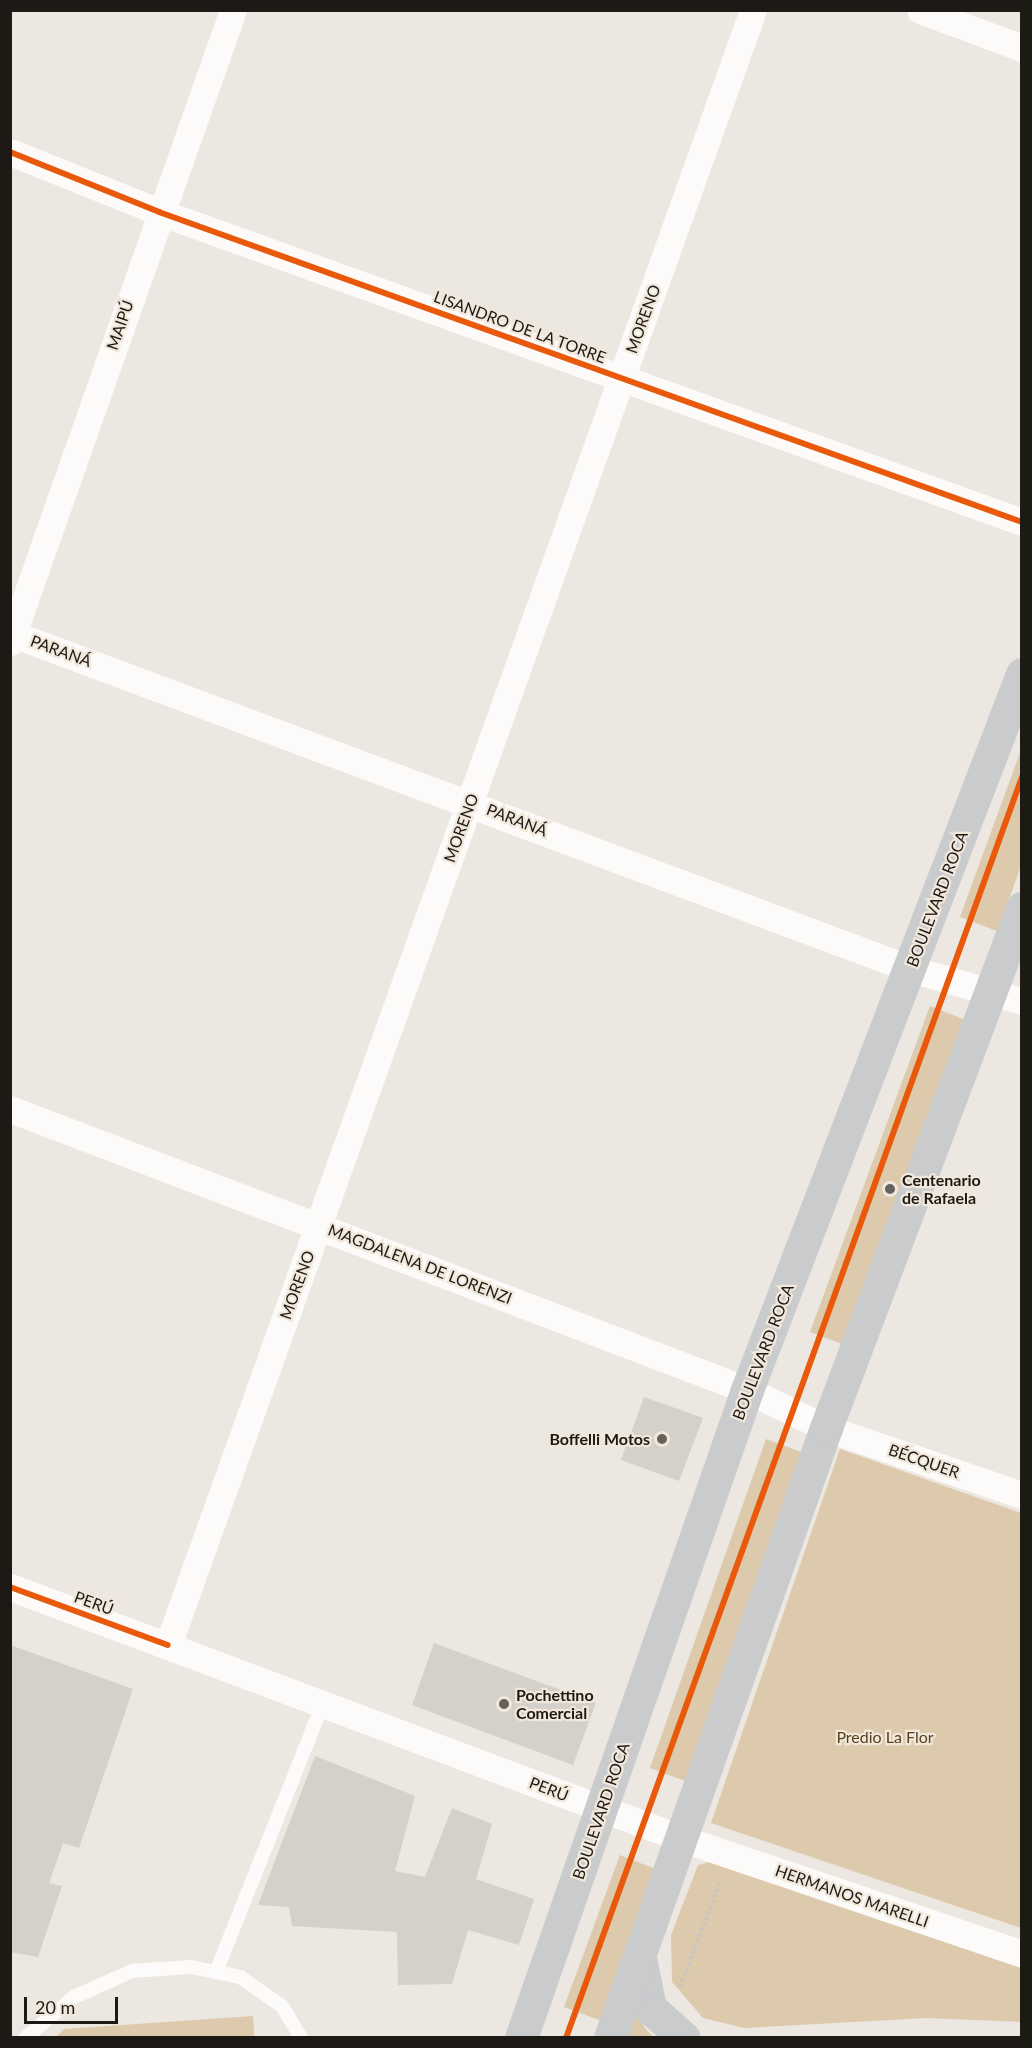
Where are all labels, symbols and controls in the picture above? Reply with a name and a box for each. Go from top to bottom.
street label: MORENO [622,282,664,356]
street label: LISANDRO DE LA TORRE [431,287,609,367]
street label: MAIPÚ [103,298,137,352]
street label: PARANÁ [28,631,94,671]
street label: MORENO [440,791,482,865]
street label: PARANÁ [484,800,550,840]
street label: BOULEVARD ROCA [902,828,972,970]
place label: Centenario de Rafaela [902,1170,981,1208]
marker: Centenario de Rafaela [883,1182,897,1196]
street label: MAGDALENA DE LORENZI [325,1220,515,1308]
street label: MORENO [276,1248,318,1322]
street label: BOULEVARD ROCA [728,1281,798,1423]
place label: Boffelli Motos [549,1429,650,1449]
marker: Boffelli Motos [655,1432,669,1446]
street label: BÉCQUER [886,1440,962,1482]
street label: PERÚ [72,1587,116,1619]
place label: Pochettino Comercial [516,1685,594,1723]
marker: Pochettino Comercial [497,1697,511,1711]
park label: Predio La Flor [836,1727,934,1747]
street label: BOULEVARD ROCA [569,1740,633,1882]
street label: PERÚ [527,1773,571,1805]
street label: HERMANOS MARELLI [773,1861,931,1931]
scale bar [27,1985,122,2023]
text: 20 m [35,1996,75,2018]

